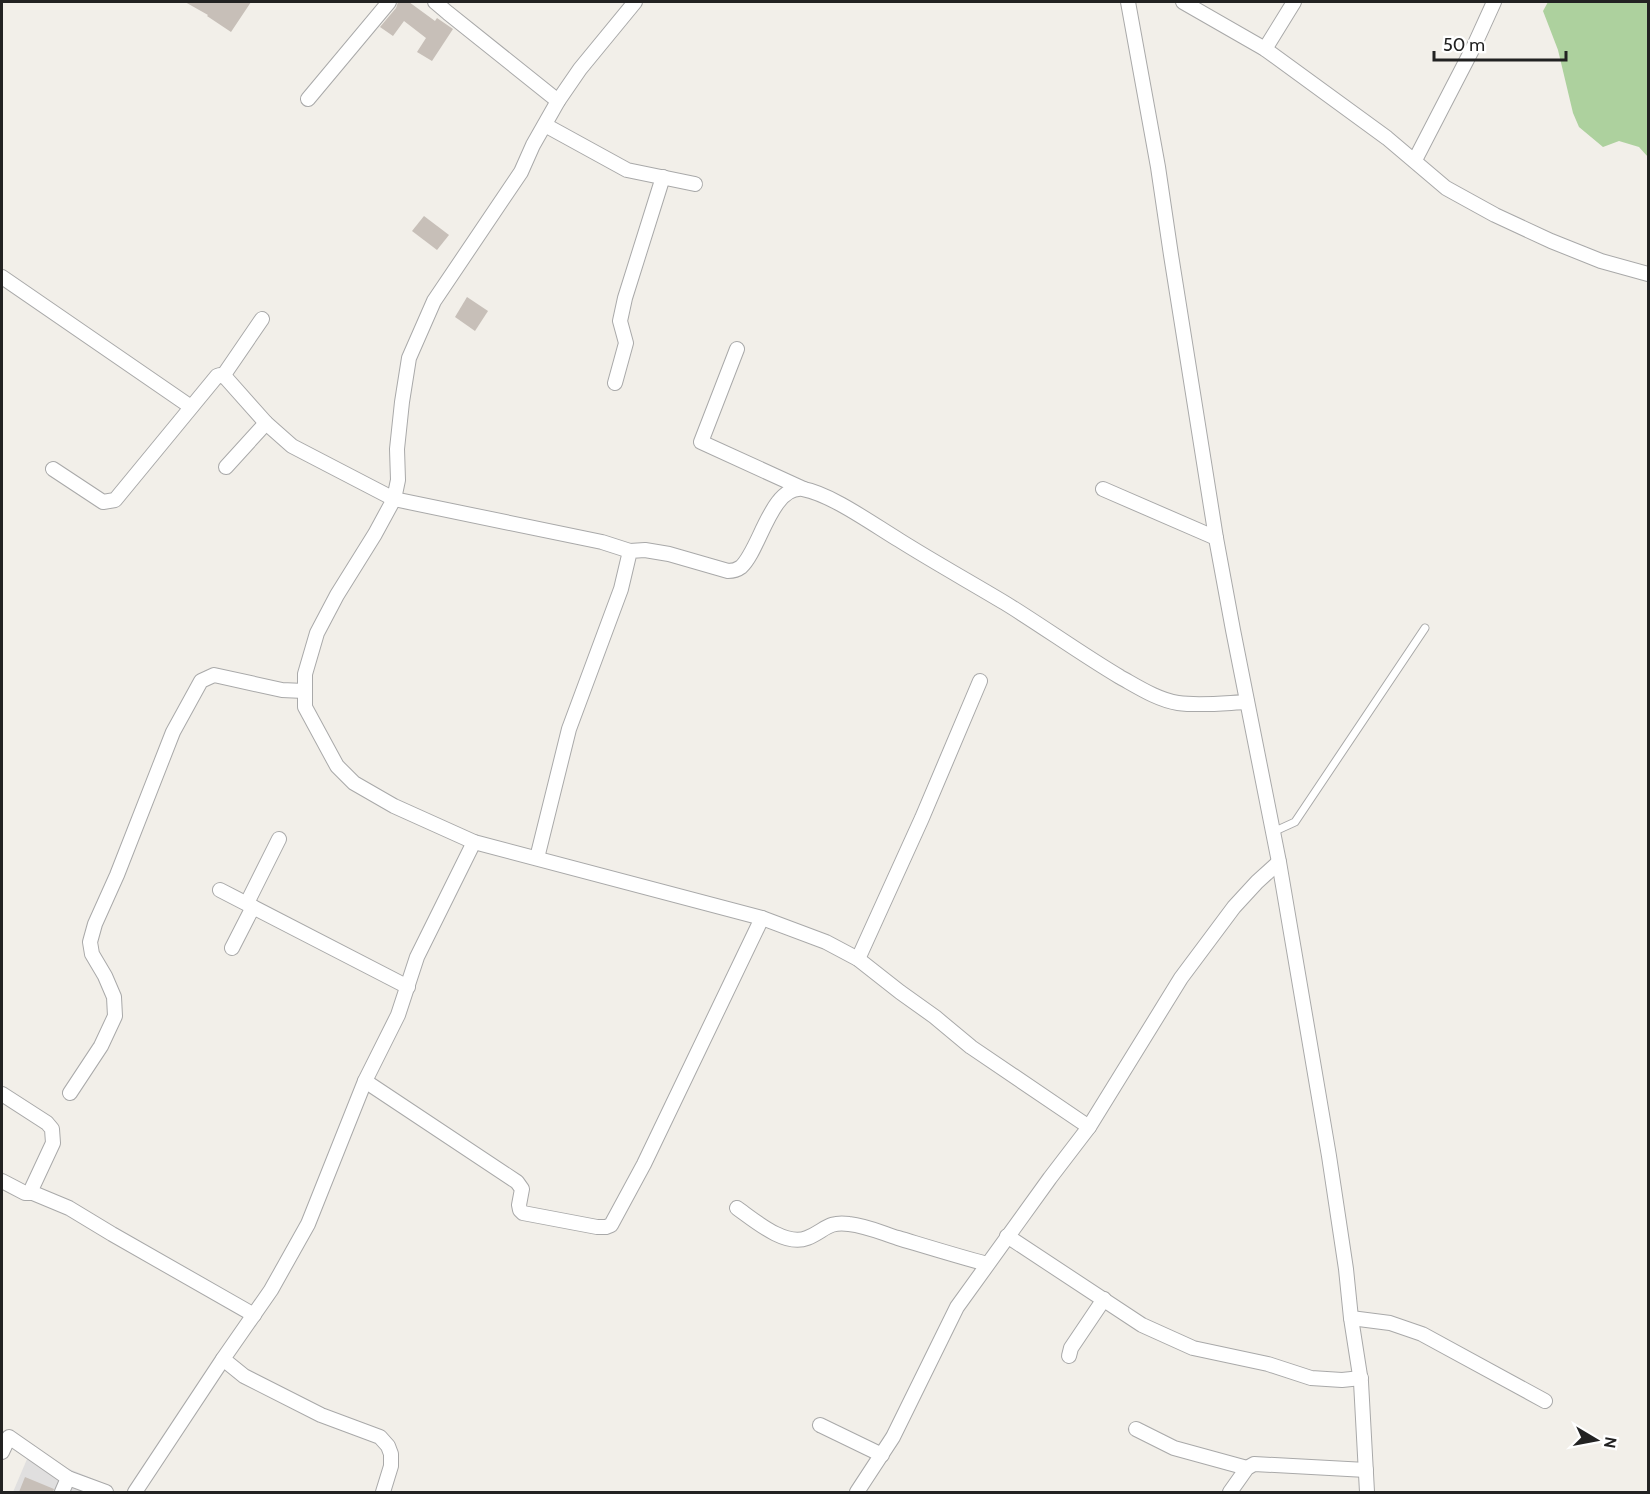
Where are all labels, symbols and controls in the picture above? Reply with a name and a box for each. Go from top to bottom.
scale bar [1434,24,1566,62]
text: 50 m [1443,34,1485,56]
north arrow [1566,1410,1626,1470]
text: N [1600,1435,1621,1450]

